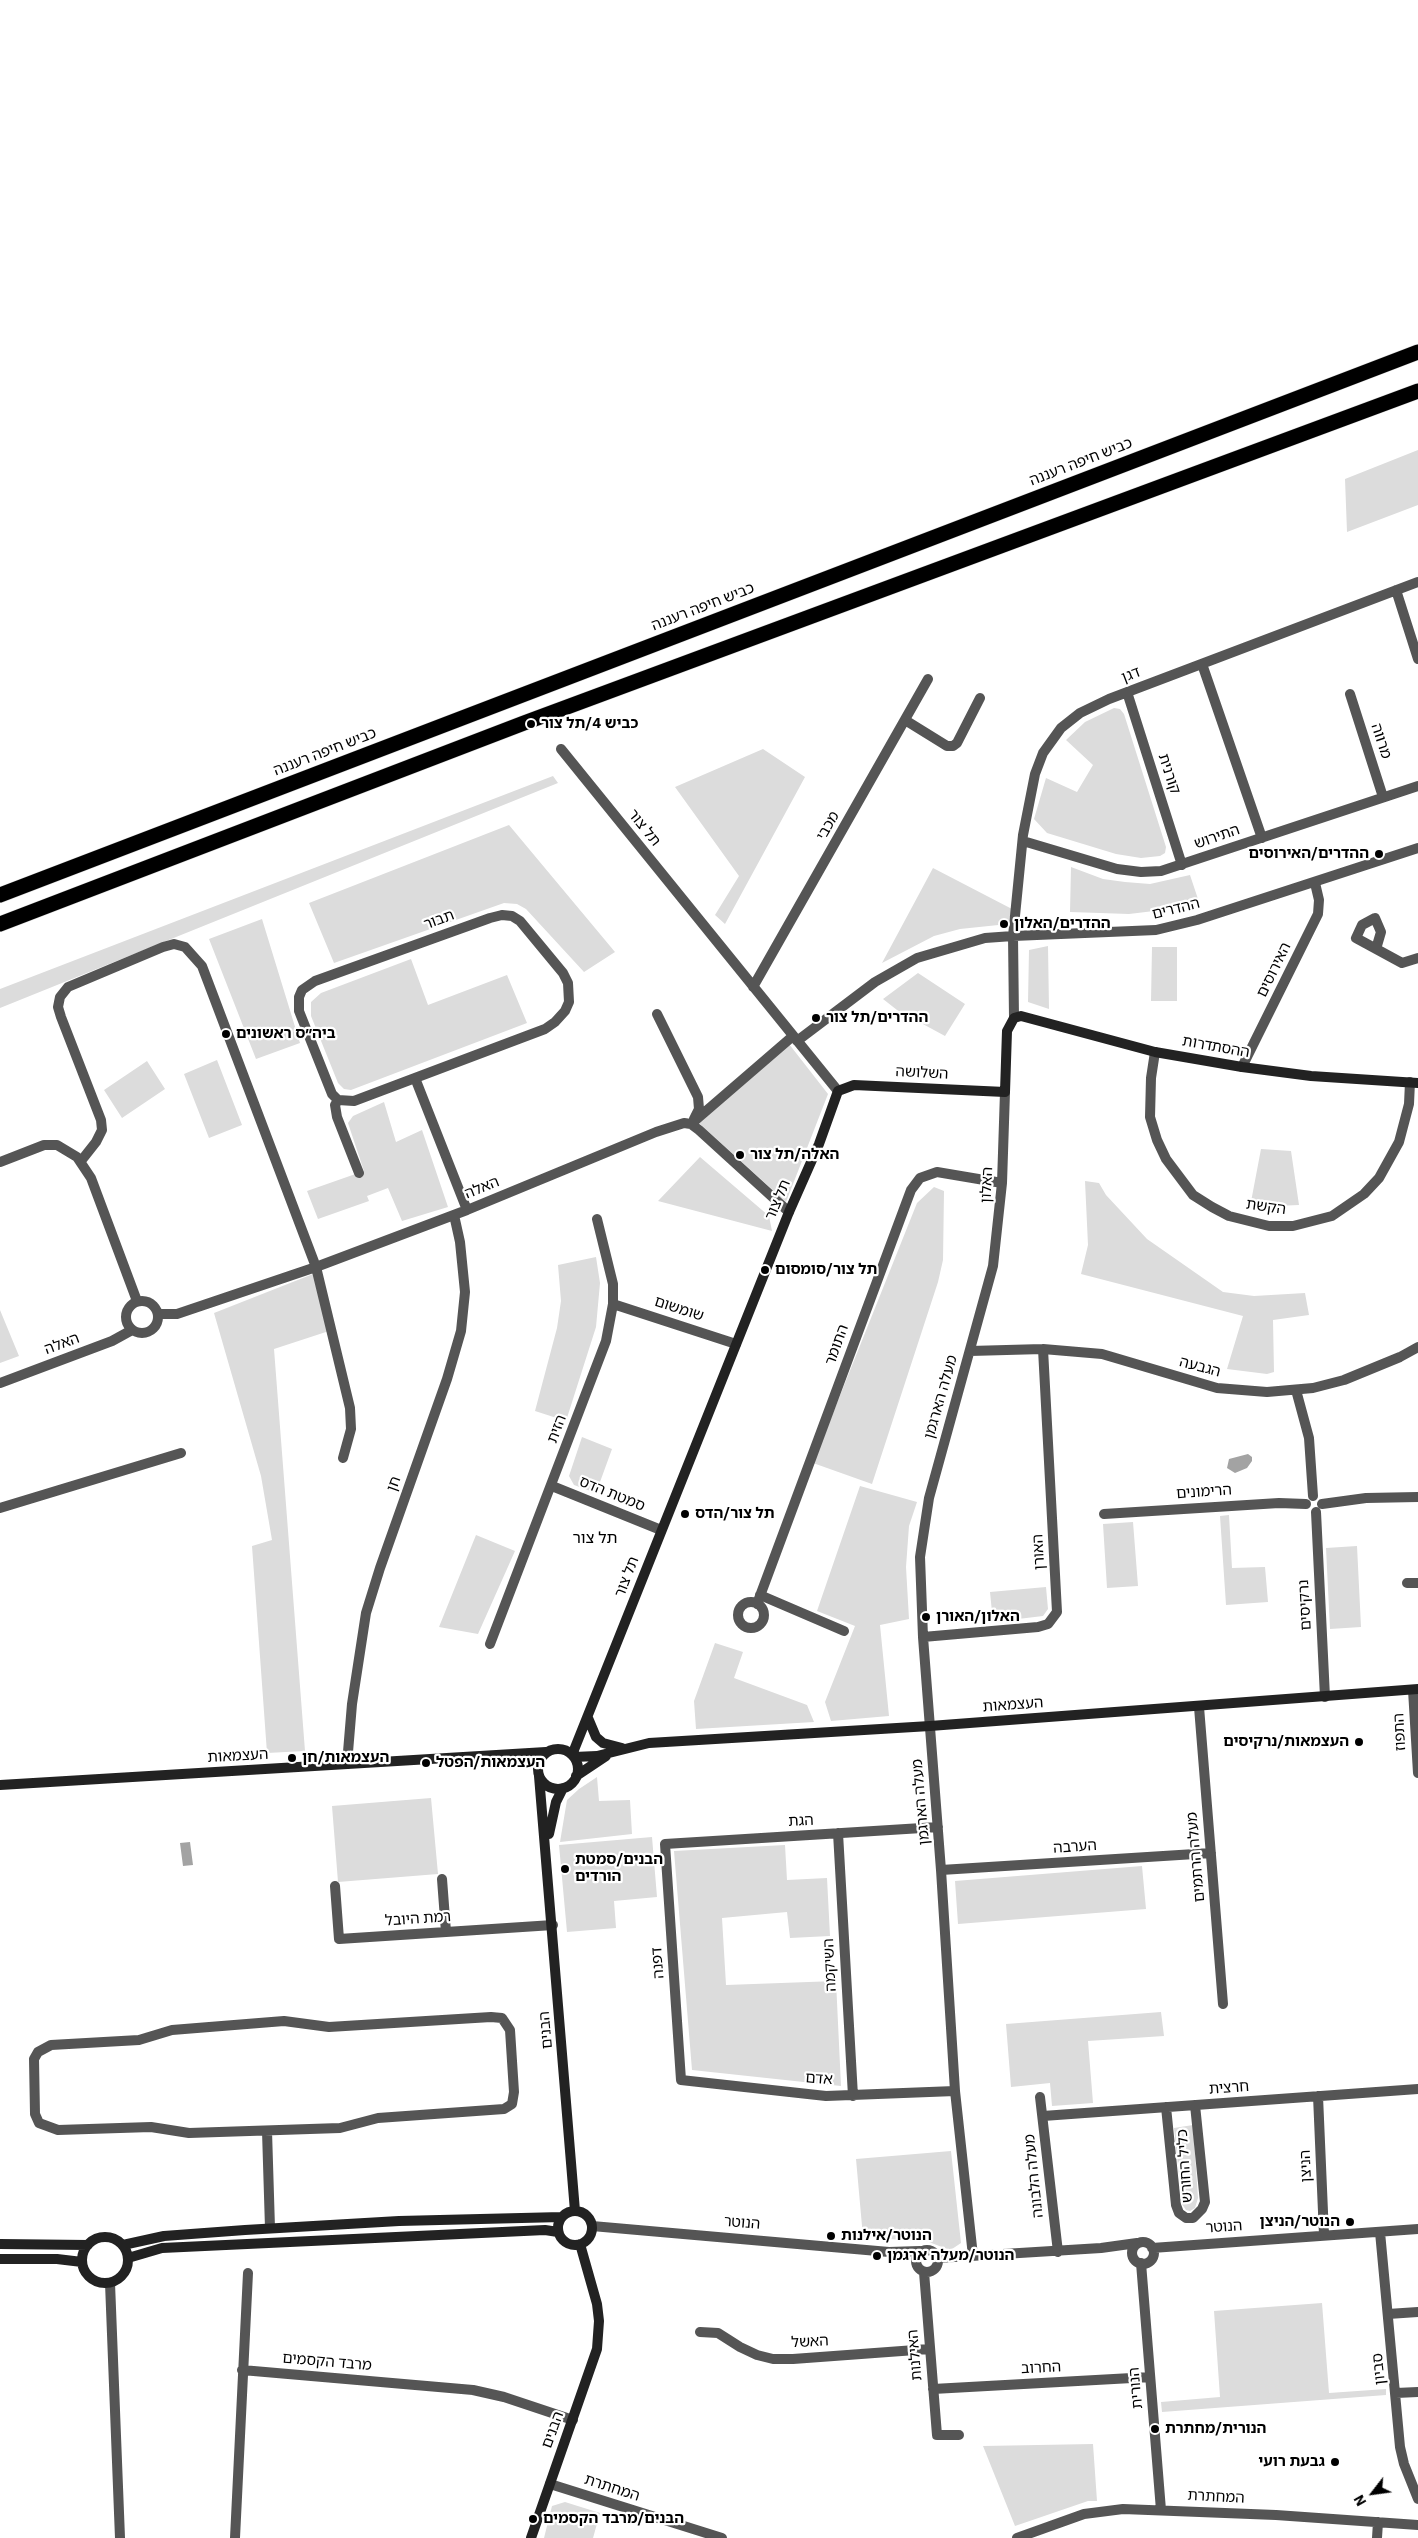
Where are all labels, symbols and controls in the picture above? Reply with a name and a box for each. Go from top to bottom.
street label: כביש חיפה רעננה [1027,434,1135,490]
street label: כביש חיפה רעננה [649,579,757,635]
street label: דגן [1119,663,1143,687]
place label: כביש 4/תל צור [541,715,638,733]
marker: כביש 4/תל צור [525,718,537,730]
street label: מרווה [1367,721,1395,761]
street label: כביש חיפה רעננה [271,724,379,780]
street label: קורנית [1154,751,1184,797]
street label: תל צור [624,806,664,850]
street label: מכבי [813,808,843,844]
street label: התירוש [1192,821,1242,853]
place label: ההדרים/האירוסים [1248,845,1369,863]
marker: ההדרים/האירוסים [1373,848,1385,860]
street label: ההדרים [1150,894,1202,924]
street label: תבור [421,906,457,934]
place label: ההדרים/האלון [1014,915,1111,933]
marker: ההדרים/האלון [998,918,1010,930]
street label: האירוסים [1253,940,1295,1000]
place label: ההדרים/תל צור [826,1009,928,1027]
marker: ההדרים/תל צור [810,1012,822,1024]
place label: ביה״ס ראשונים [236,1025,336,1043]
marker: ביה״ס ראשונים [220,1028,232,1040]
street label: ההסתדרות [1181,1032,1251,1062]
street label: השלושה [895,1063,949,1083]
place label: האלה/תל צור [750,1146,839,1164]
marker: האלה/תל צור [734,1149,746,1161]
street label: האלון [977,1167,997,1203]
street label: האלה [462,1173,502,1203]
street label: תל צור [761,1177,795,1223]
street label: הקשת [1245,1195,1287,1219]
place label: תל צור/סומסום [775,1261,877,1279]
marker: תל צור/סומסום [759,1264,771,1276]
street label: שומשום [652,1293,706,1325]
street label: התומר [821,1322,853,1368]
street label: האלה [42,1329,82,1359]
street label: מעלה הארגמן [920,1353,962,1441]
street label: הגבעה [1177,1353,1223,1381]
street label: הזית [543,1412,571,1446]
street label: סמטת הדס [576,1473,648,1515]
street label: חן [383,1474,405,1494]
street label: הרימונים [1176,1481,1232,1503]
place label: תל צור/הדס [695,1505,774,1523]
marker: תל צור/הדס [679,1508,691,1520]
district label: תל צור [573,1528,617,1548]
street label: האורן [1029,1534,1049,1570]
street label: תל צור [611,1554,643,1600]
street label: נרקיסים [1295,1579,1315,1631]
place label: האלון/האורן [936,1608,1020,1626]
marker: האלון/האורן [920,1611,932,1623]
street label: העצמאות [982,1694,1044,1716]
street label: התפוז [1390,1713,1410,1751]
place label: העצמאות/נרקיסים [1223,1733,1349,1751]
marker: העצמאות/נרקיסים [1353,1736,1365,1748]
street label: העצמאות [207,1745,269,1767]
place label: העצמאות/חן [302,1749,389,1767]
marker: העצמאות/חן [286,1752,298,1764]
place label: העצמאות/הפטל [436,1754,545,1772]
marker: העצמאות/הפטל [420,1757,432,1769]
street label: מעלה הארגמן [908,1758,934,1846]
street label: הגת [788,1811,814,1831]
street label: מעלה הרתמים [1183,1811,1209,1903]
street label: הערבה [1053,1837,1097,1857]
place label: הבנים/סמטת הורדים [575,1851,663,1886]
marker: הבנים/סמטת הורדים [559,1863,571,1875]
street label: רמת היובל [384,1908,452,1930]
street label: השיקמה [820,1938,840,1992]
street label: דפנה [648,1947,668,1979]
street label: הבנים [535,2010,557,2050]
street label: אדם [805,2069,833,2089]
street label: חרצית [1208,2078,1250,2098]
street label: כליל החורש [1173,2129,1197,2203]
street label: מעלה הלבונה [1021,2133,1047,2219]
street label: הניצן [1296,2149,1316,2183]
street label: הנוטר [723,2212,761,2234]
place label: הנוטר/הניצן [1259,2213,1340,2231]
marker: הנוטר/הניצן [1344,2216,1356,2228]
street label: הנוטר [1205,2217,1243,2237]
place label: הנוטר/אילנות [841,2227,932,2245]
marker: הנוטר/אילנות [825,2230,837,2242]
place label: הנוטר/מעלה ארגמן [887,2247,1014,2265]
marker: הנוטר/מעלה ארגמן [871,2250,883,2262]
street label: האילנות [904,2329,926,2381]
street label: האשל [791,2332,829,2352]
street label: מרבד הקסמים [281,2349,373,2375]
street label: סביון [1368,2352,1390,2386]
street label: החרוב [1020,2358,1062,2378]
street label: הנורית [1125,2366,1147,2410]
street label: הבנים [538,2409,568,2451]
place label: הנורית/מחתרת [1165,2420,1266,2438]
marker: הנורית/מחתרת [1149,2423,1161,2435]
place label: גבעת רועי [1258,2453,1325,2471]
marker: גבעת רועי [1329,2456,1341,2468]
north arrow [1348,2468,1398,2518]
street label: המחתרת [582,2471,642,2505]
street label: המחתרת [1187,2487,1245,2507]
text: N [1350,2492,1370,2509]
place label: הבנים/מרבד הקסמים [543,2510,684,2528]
marker: הבנים/מרבד הקסמים [527,2513,539,2525]

